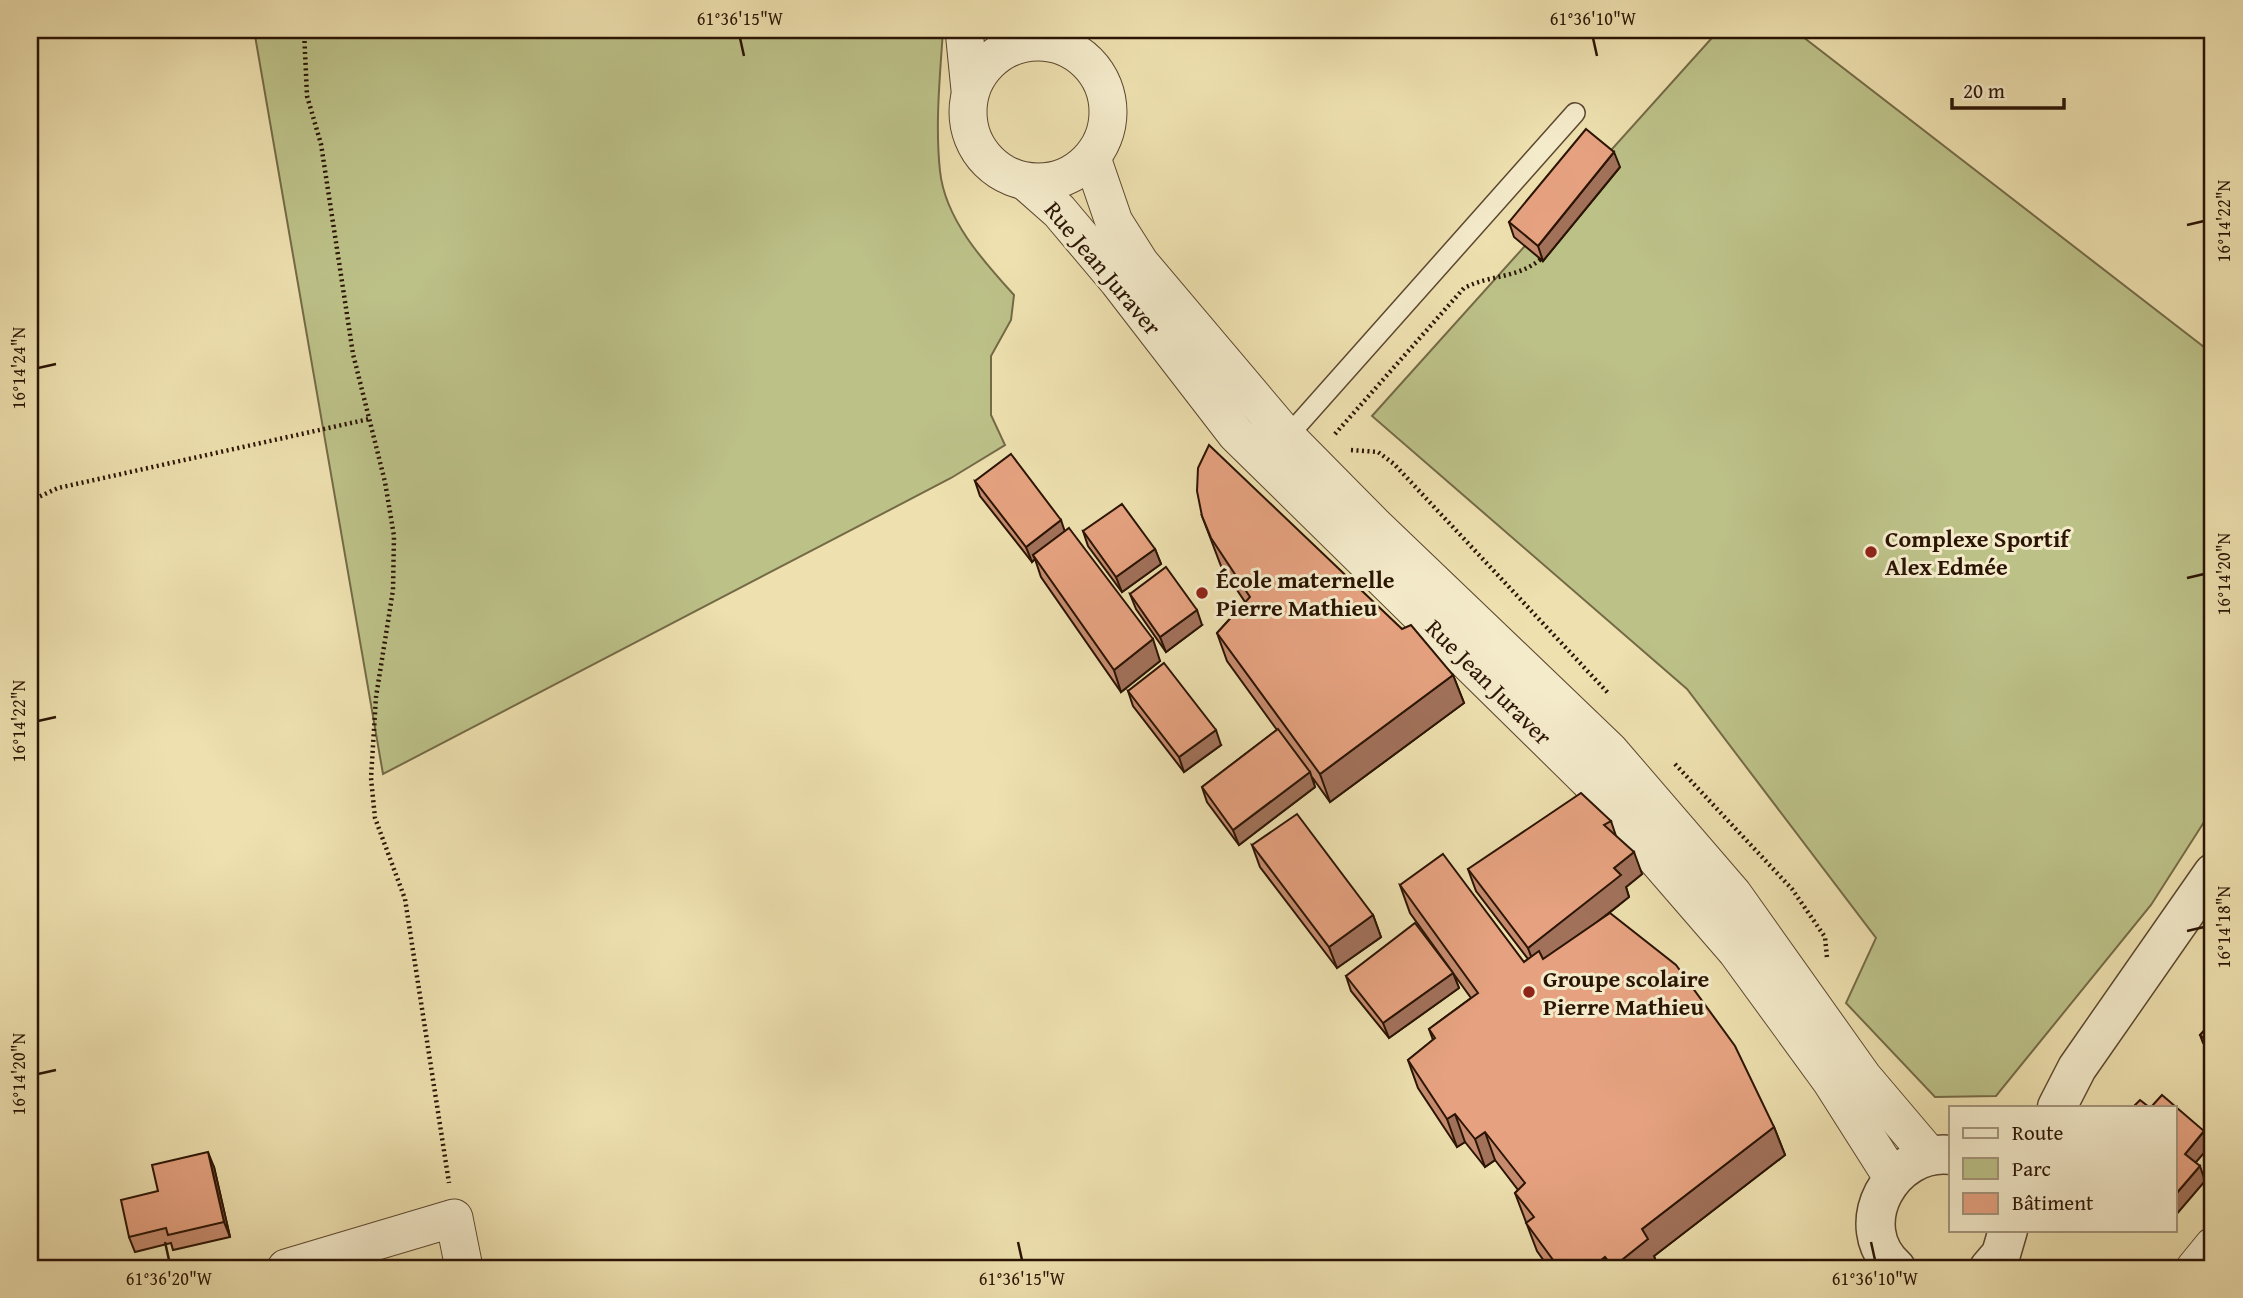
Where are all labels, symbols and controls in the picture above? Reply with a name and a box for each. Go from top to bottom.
text: 61°36'15"W [697,5,784,32]
text: 61°36'10"W [1550,5,1637,32]
scale bar [1952,66,2064,110]
text: 20 m [1963,75,2005,106]
text: 16°14'22"N [2210,179,2237,262]
street label: Rue Jean Juraver [1036,193,1170,343]
text: 16°14'24"N [5,326,32,409]
place label: Complexe Sportif Alex Edmée [1885,521,2071,584]
text: 16°14'20"N [2210,532,2237,615]
marker: Complexe Sportif Alex Edmée [1863,544,1879,560]
place label: École maternelle Pierre Mathieu [1216,562,1395,625]
marker: École maternelle Pierre Mathieu [1194,585,1210,601]
street label: Rue Jean Juraver [1418,611,1560,753]
text: 16°14'22"N [5,679,32,762]
text: 16°14'18"N [2210,885,2237,968]
place label: Groupe scolaire Pierre Mathieu [1543,961,1710,1024]
marker: Groupe scolaire Pierre Mathieu [1521,984,1537,1000]
text: 16°14'20"N [5,1032,32,1115]
legend [1949,1106,2176,1232]
text: Route [2012,1117,2064,1148]
text: Parc [2012,1153,2051,1184]
text: Bâtiment [2012,1187,2094,1218]
text: 61°36'20"W [126,1265,213,1292]
text: 61°36'15"W [979,1265,1066,1292]
text: 61°36'10"W [1832,1265,1919,1292]

